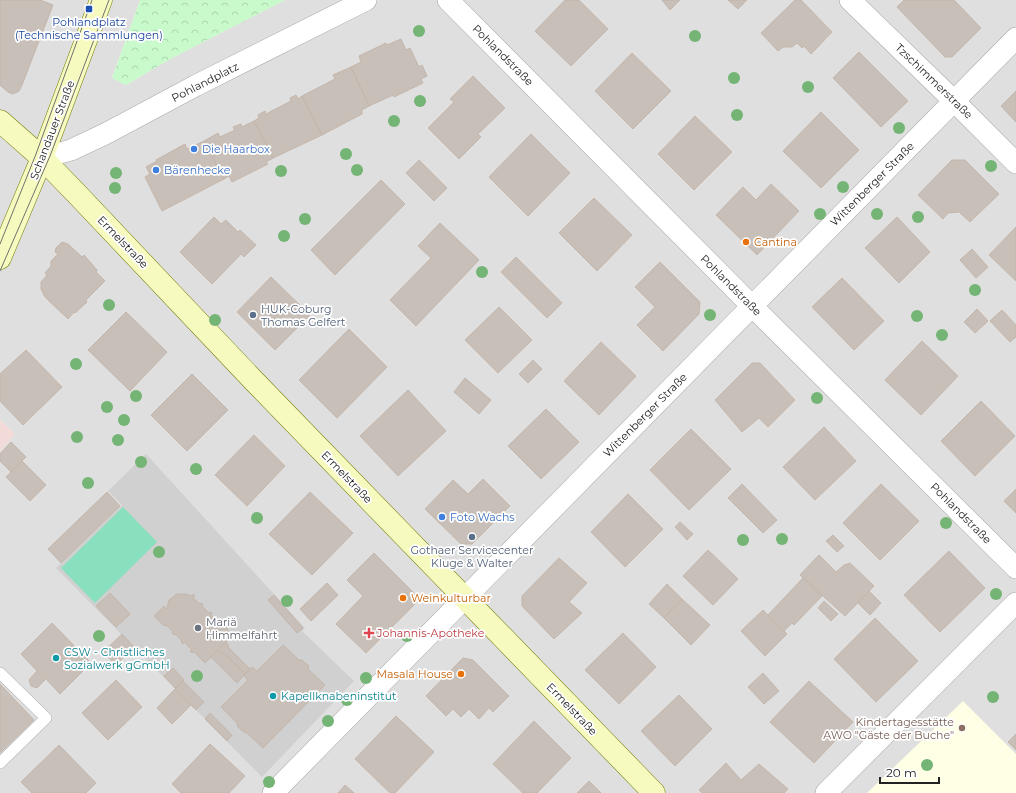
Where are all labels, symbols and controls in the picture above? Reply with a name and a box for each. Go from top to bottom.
marker: Pohlandplatz (Technische Sammlungen) [84,4,94,14]
place label: Pohlandplatz (Technische Sammlungen) [15,15,163,42]
street label: Pohlandstraße [470,22,537,89]
street label: Tzschimmerstraße [892,40,976,122]
street label: Pohlandplatz [169,59,241,105]
street label: Schandauer Straße [27,78,78,182]
street label: Wittenberger Straße [827,139,917,229]
place label: Die Haarbox [202,142,270,156]
marker: Die Haarbox [189,144,199,154]
place label: Bärenhecke [164,163,231,177]
marker: Bärenhecke [151,165,161,175]
street label: Ermelstraße [95,213,152,271]
place label: Cantina [754,235,797,249]
marker: Cantina [741,237,751,247]
street label: Pohlandstraße [698,252,765,319]
place label: HUK-Coburg Thomas Gelfert [261,302,346,329]
marker: HUK-Coburg Thomas Gelfert [248,310,258,320]
street label: Wittenberger Straße [600,370,690,460]
street label: Ermelstraße [319,448,376,506]
street label: Pohlandstraße [928,480,995,547]
place label: Foto Wachs [450,510,515,524]
marker: Foto Wachs [437,512,447,522]
marker: Gothaer Servicecenter Kluge & Walter [467,532,477,542]
place label: Gothaer Servicecenter Kluge & Walter [411,543,533,570]
place label: Weinkulturbar [411,591,491,605]
marker: Weinkulturbar [398,593,408,603]
place label: Mariä Himmelfahrt [206,615,278,642]
marker: Mariä Himmelfahrt [193,623,203,633]
place label: Johannis-Apotheke [376,626,485,640]
marker: Johannis-Apotheke [364,628,374,638]
place label: CSW - Christliches Sozialwerk gGmbH [64,645,170,672]
marker: CSW - Christliches Sozialwerk gGmbH [51,653,61,663]
place label: Masala House [377,667,453,681]
marker: Masala House [456,669,466,679]
street label: Ermelstraße [544,680,601,738]
place label: Kapellknabeninstitut [281,689,397,703]
marker: Kapellknabeninstitut [268,691,278,701]
place label: Kindertagesstätte AWO "Gäste der Buche" [823,715,954,742]
marker: Kindertagesstätte AWO "Gäste der Buche" [957,723,967,733]
scale bar [880,759,939,785]
text: 20 m [886,765,917,780]

